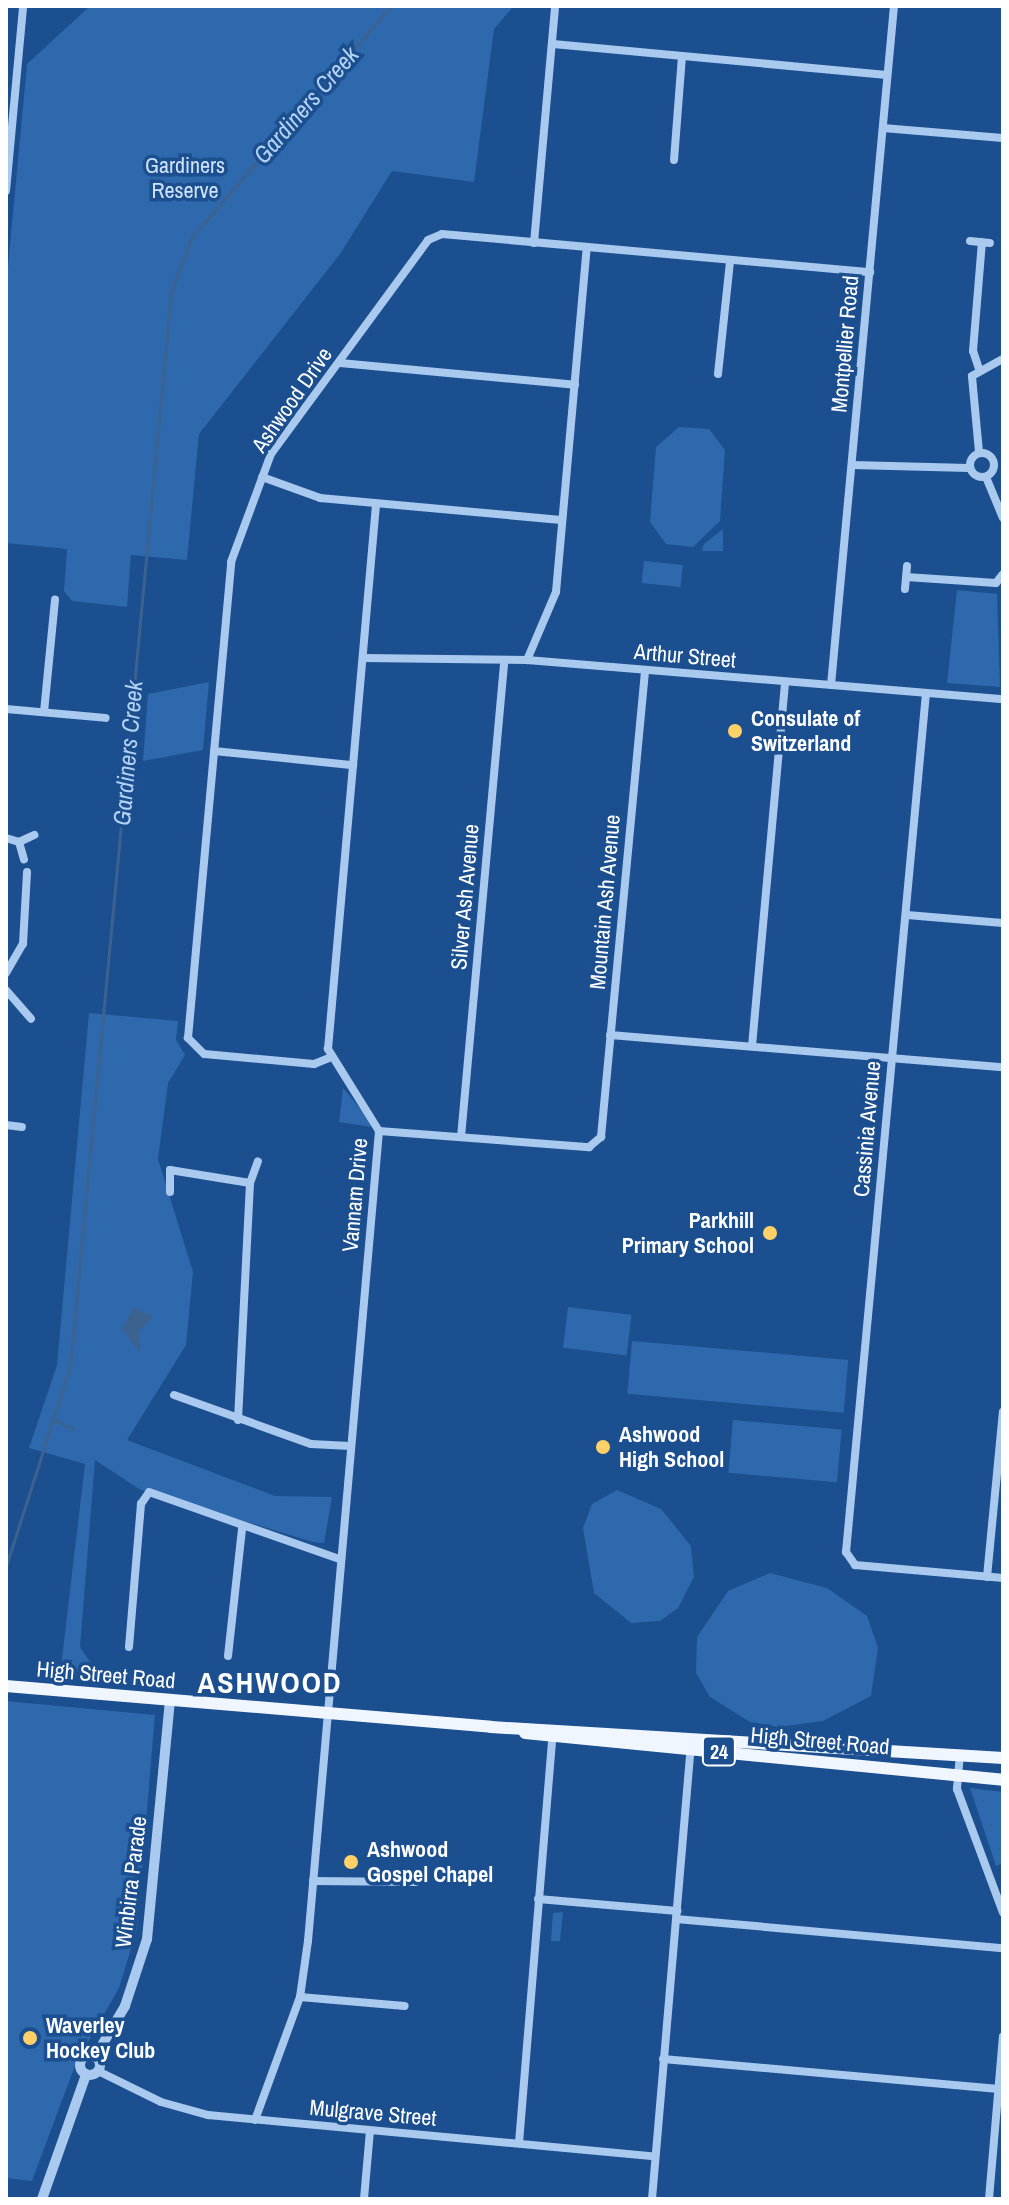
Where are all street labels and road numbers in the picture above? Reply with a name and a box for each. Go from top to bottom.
street label: Montpellier Road [826,274,864,414]
street label: Ashwood Drive [246,342,338,458]
street label: Arthur Street [633,638,737,674]
street label: Mountain Ash Avenue [584,813,626,991]
street label: Silver Ash Avenue [445,822,485,972]
street label: Cassinia Avenue [848,1060,886,1198]
street label: Vannam Drive [337,1137,373,1253]
street label: High Street Road [35,1656,177,1694]
street label: High Street Road [749,1722,891,1760]
road number: 24 [701,1735,737,1767]
street label: Winbirra Parade [110,1815,152,1949]
street label: Mulgrave Street [308,2094,438,2132]

